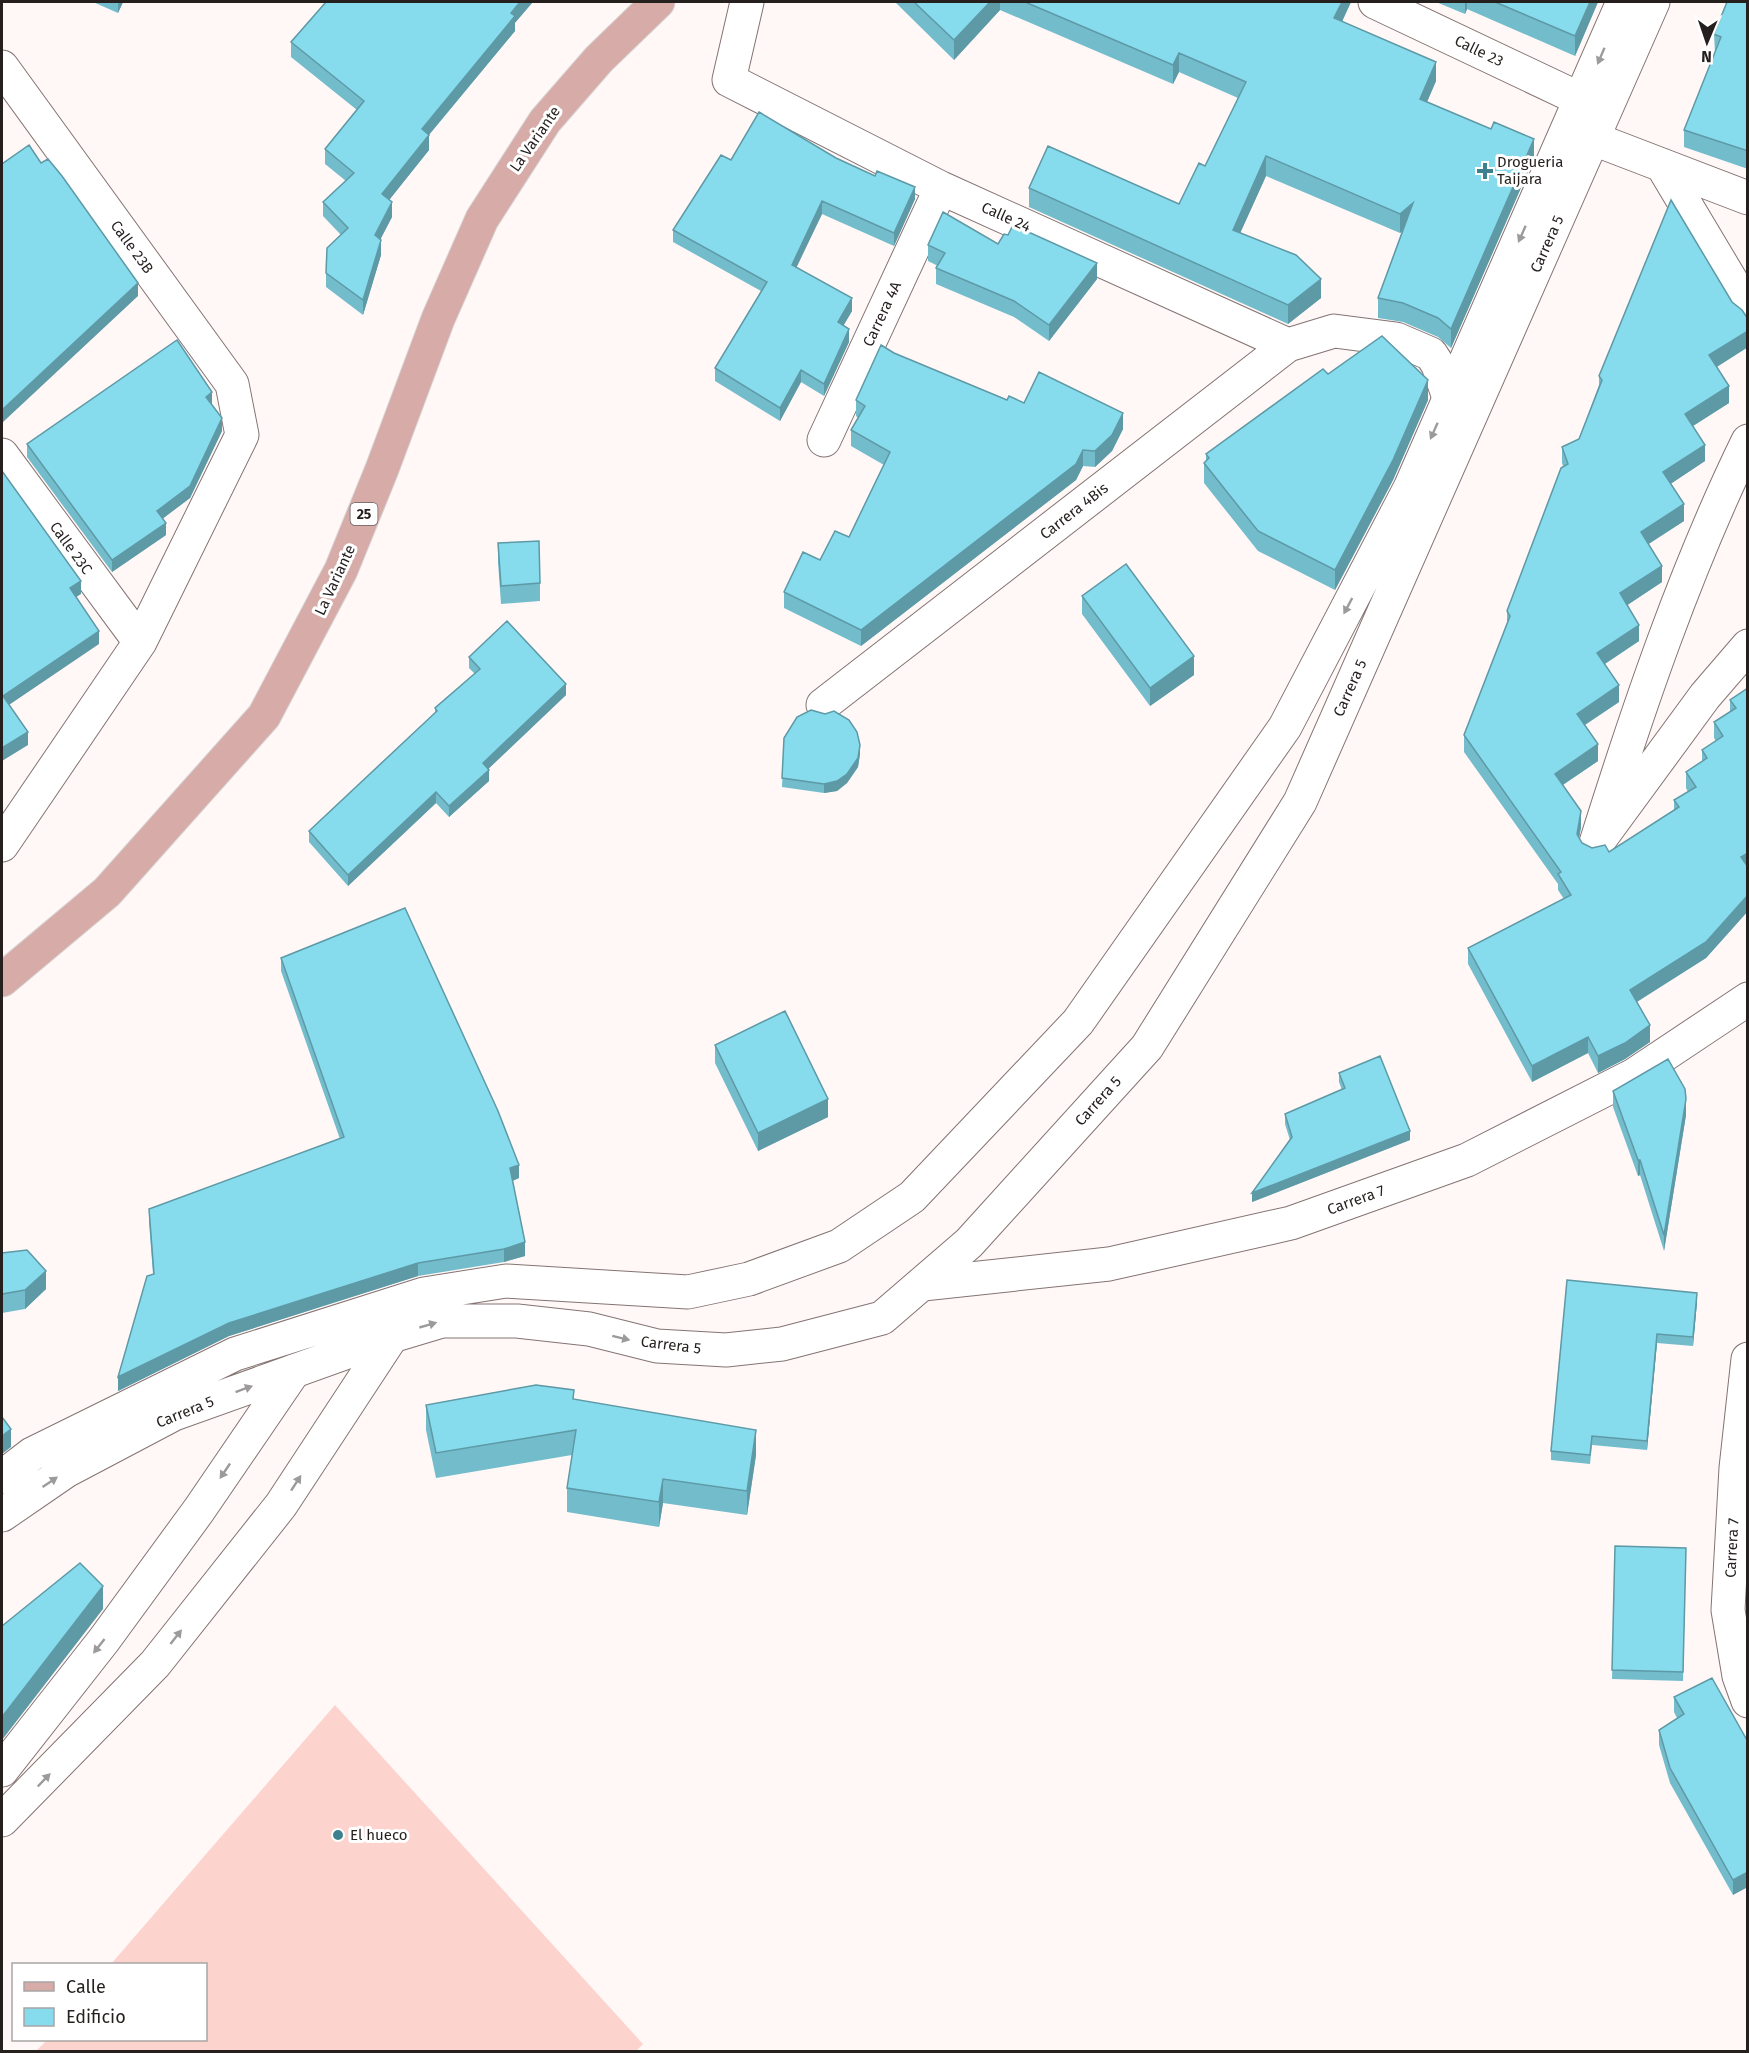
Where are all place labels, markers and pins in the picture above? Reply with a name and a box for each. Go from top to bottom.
place label: Drogueria Taijara [1497,153,1564,188]
marker: Drogueria Taijara [1478,164,1492,178]
place label: El hueco [350,1826,408,1844]
marker: El hueco [331,1828,345,1842]

